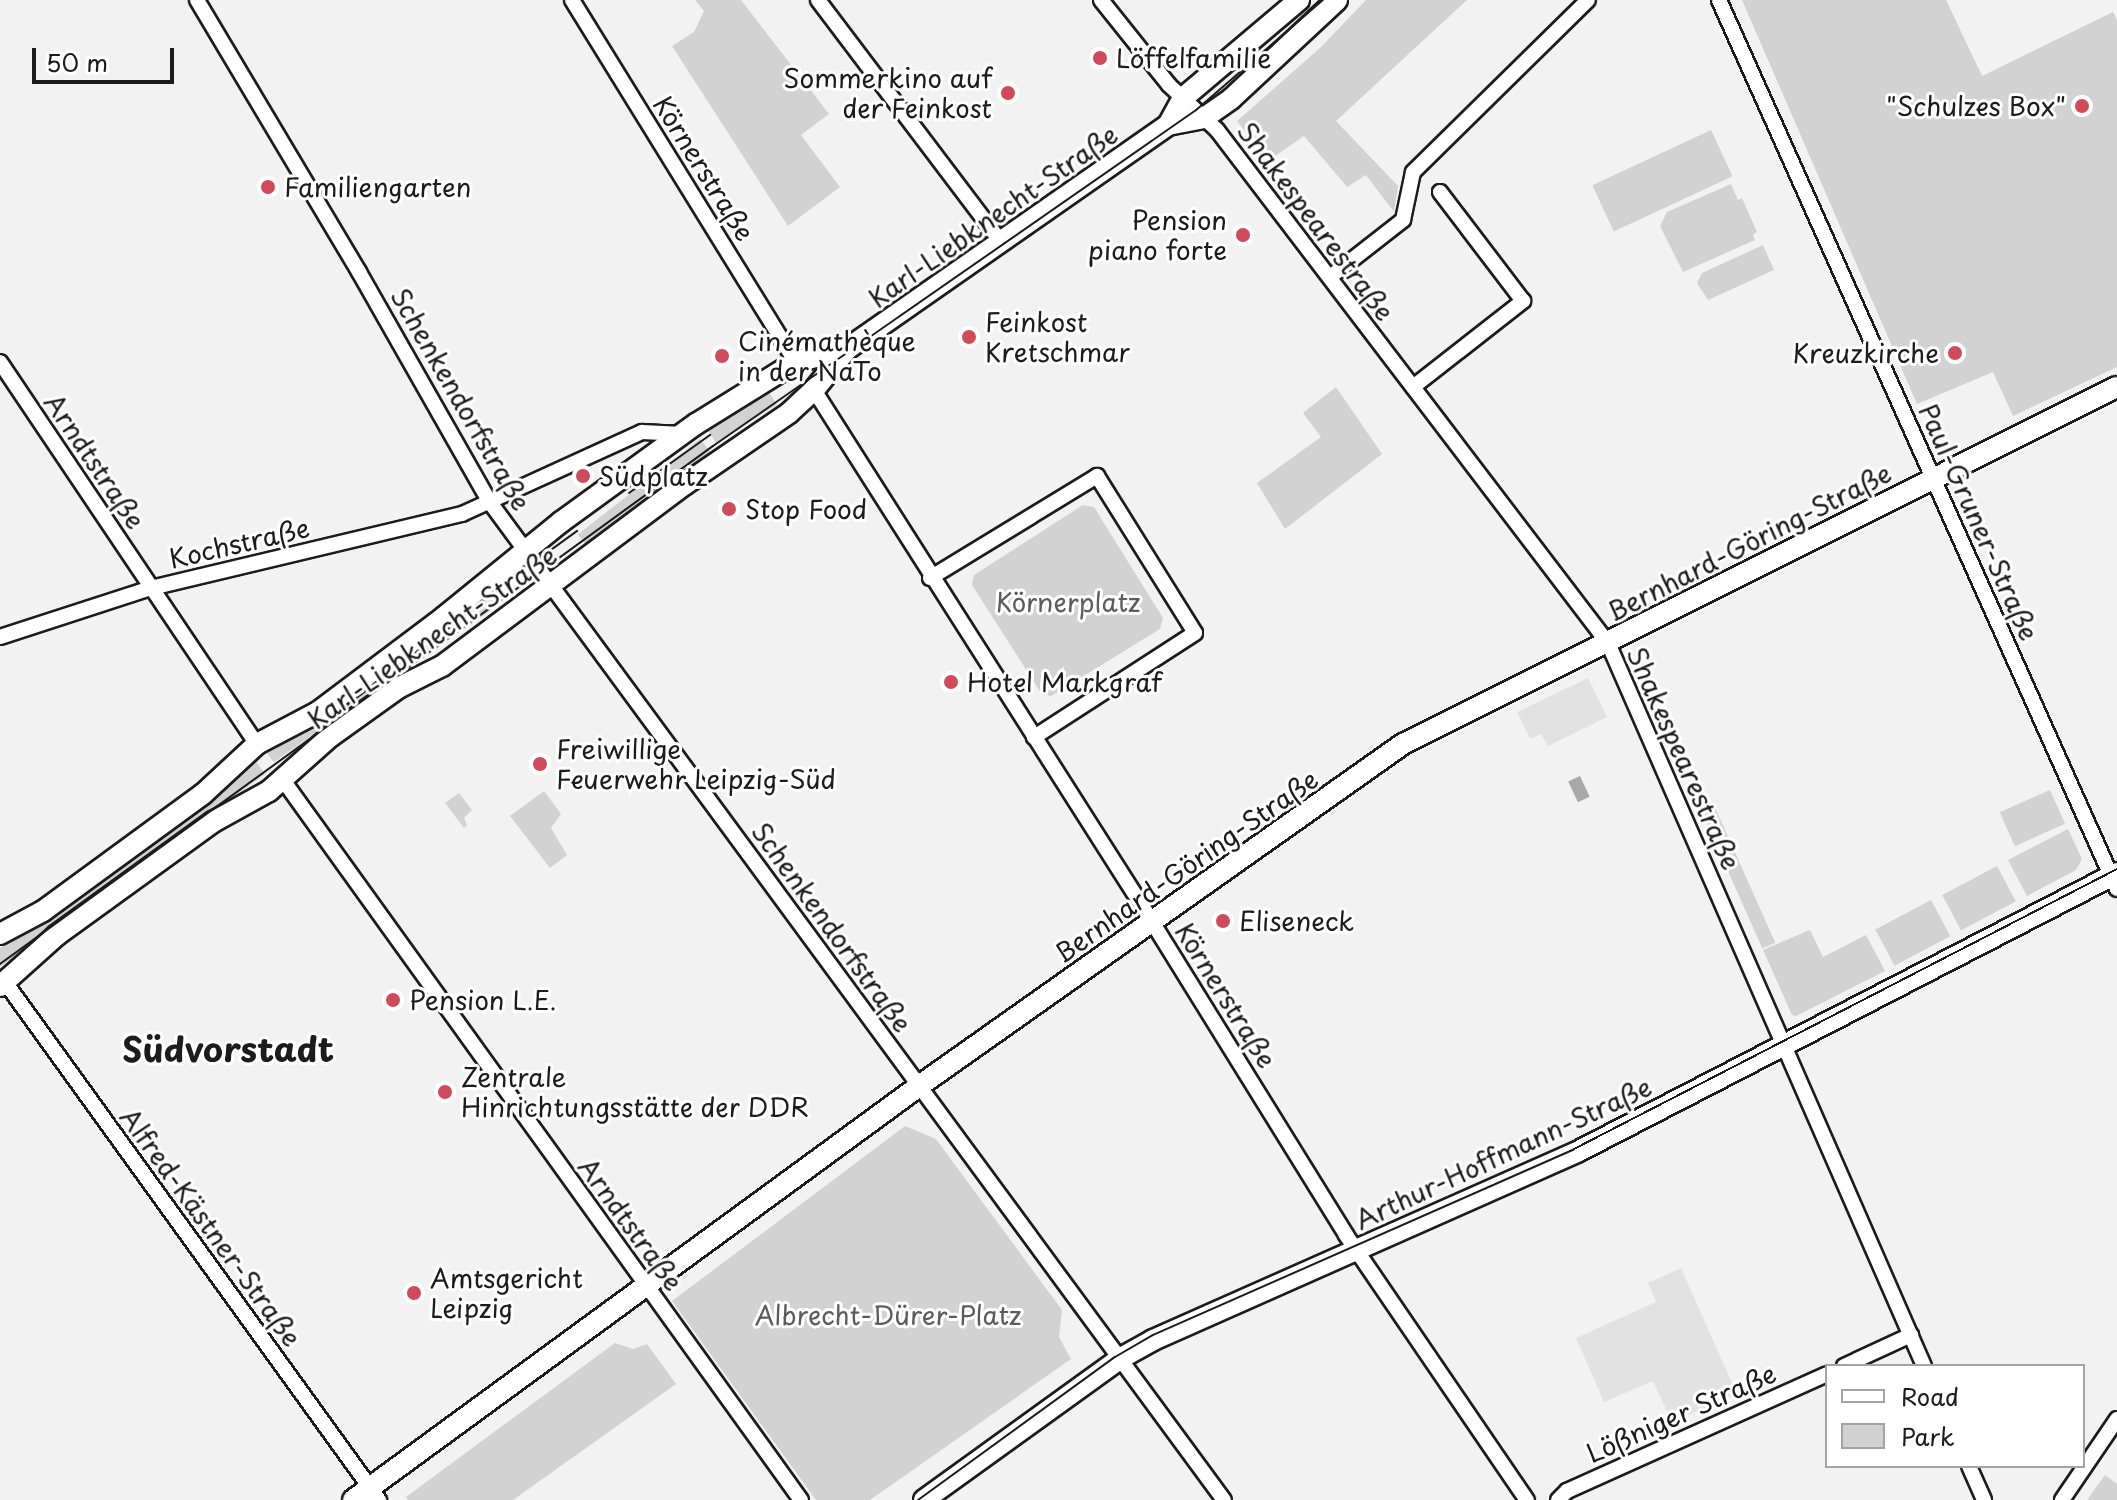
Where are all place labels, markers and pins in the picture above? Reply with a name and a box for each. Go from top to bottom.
place label: Löffelfamilie [1116,42,1271,74]
marker: Löffelfamilie [1091,49,1109,67]
place label: Sommerkino auf der Feinkost [784,62,992,124]
marker: Sommerkino auf der Feinkost [999,84,1017,102]
place label: "Schulzes Box" [1885,90,2066,122]
marker: "Schulzes Box" [2073,97,2091,115]
place label: Familiengarten [284,171,471,203]
marker: Familiengarten [259,178,277,196]
place label: Pension piano forte [1089,204,1227,266]
marker: Pension piano forte [1234,226,1252,244]
place label: Feinkost Kretschmar [985,306,1130,368]
place label: Cinémathèque in der NaTo [738,325,916,386]
marker: Feinkost Kretschmar [960,328,978,346]
place label: Kreuzkirche [1792,337,1939,369]
marker: Kreuzkirche [1946,344,1964,362]
marker: Cinémathèque in der NaTo [713,347,731,365]
place label: Südplatz [599,460,708,492]
marker: Südplatz [574,467,592,485]
place label: Stop Food [745,493,868,525]
marker: Stop Food [720,500,738,518]
place label: Hotel Markgraf [967,666,1164,698]
marker: Hotel Markgraf [942,673,960,691]
place label: Freiwillige Feuerwehr Leipzig-Süd [556,733,835,794]
marker: Freiwillige Feuerwehr Leipzig-Süd [531,755,549,773]
place label: Eliseneck [1239,905,1354,937]
marker: Eliseneck [1214,912,1232,930]
place label: Pension L.E. [409,984,557,1016]
marker: Pension L.E. [384,991,402,1009]
place label: Zentrale Hinrichtungsstätte der DDR [461,1061,813,1122]
marker: Zentrale Hinrichtungsstätte der DDR [436,1083,454,1101]
place label: Amtsgericht Leipzig [430,1262,583,1324]
marker: Amtsgericht Leipzig [405,1284,423,1302]

